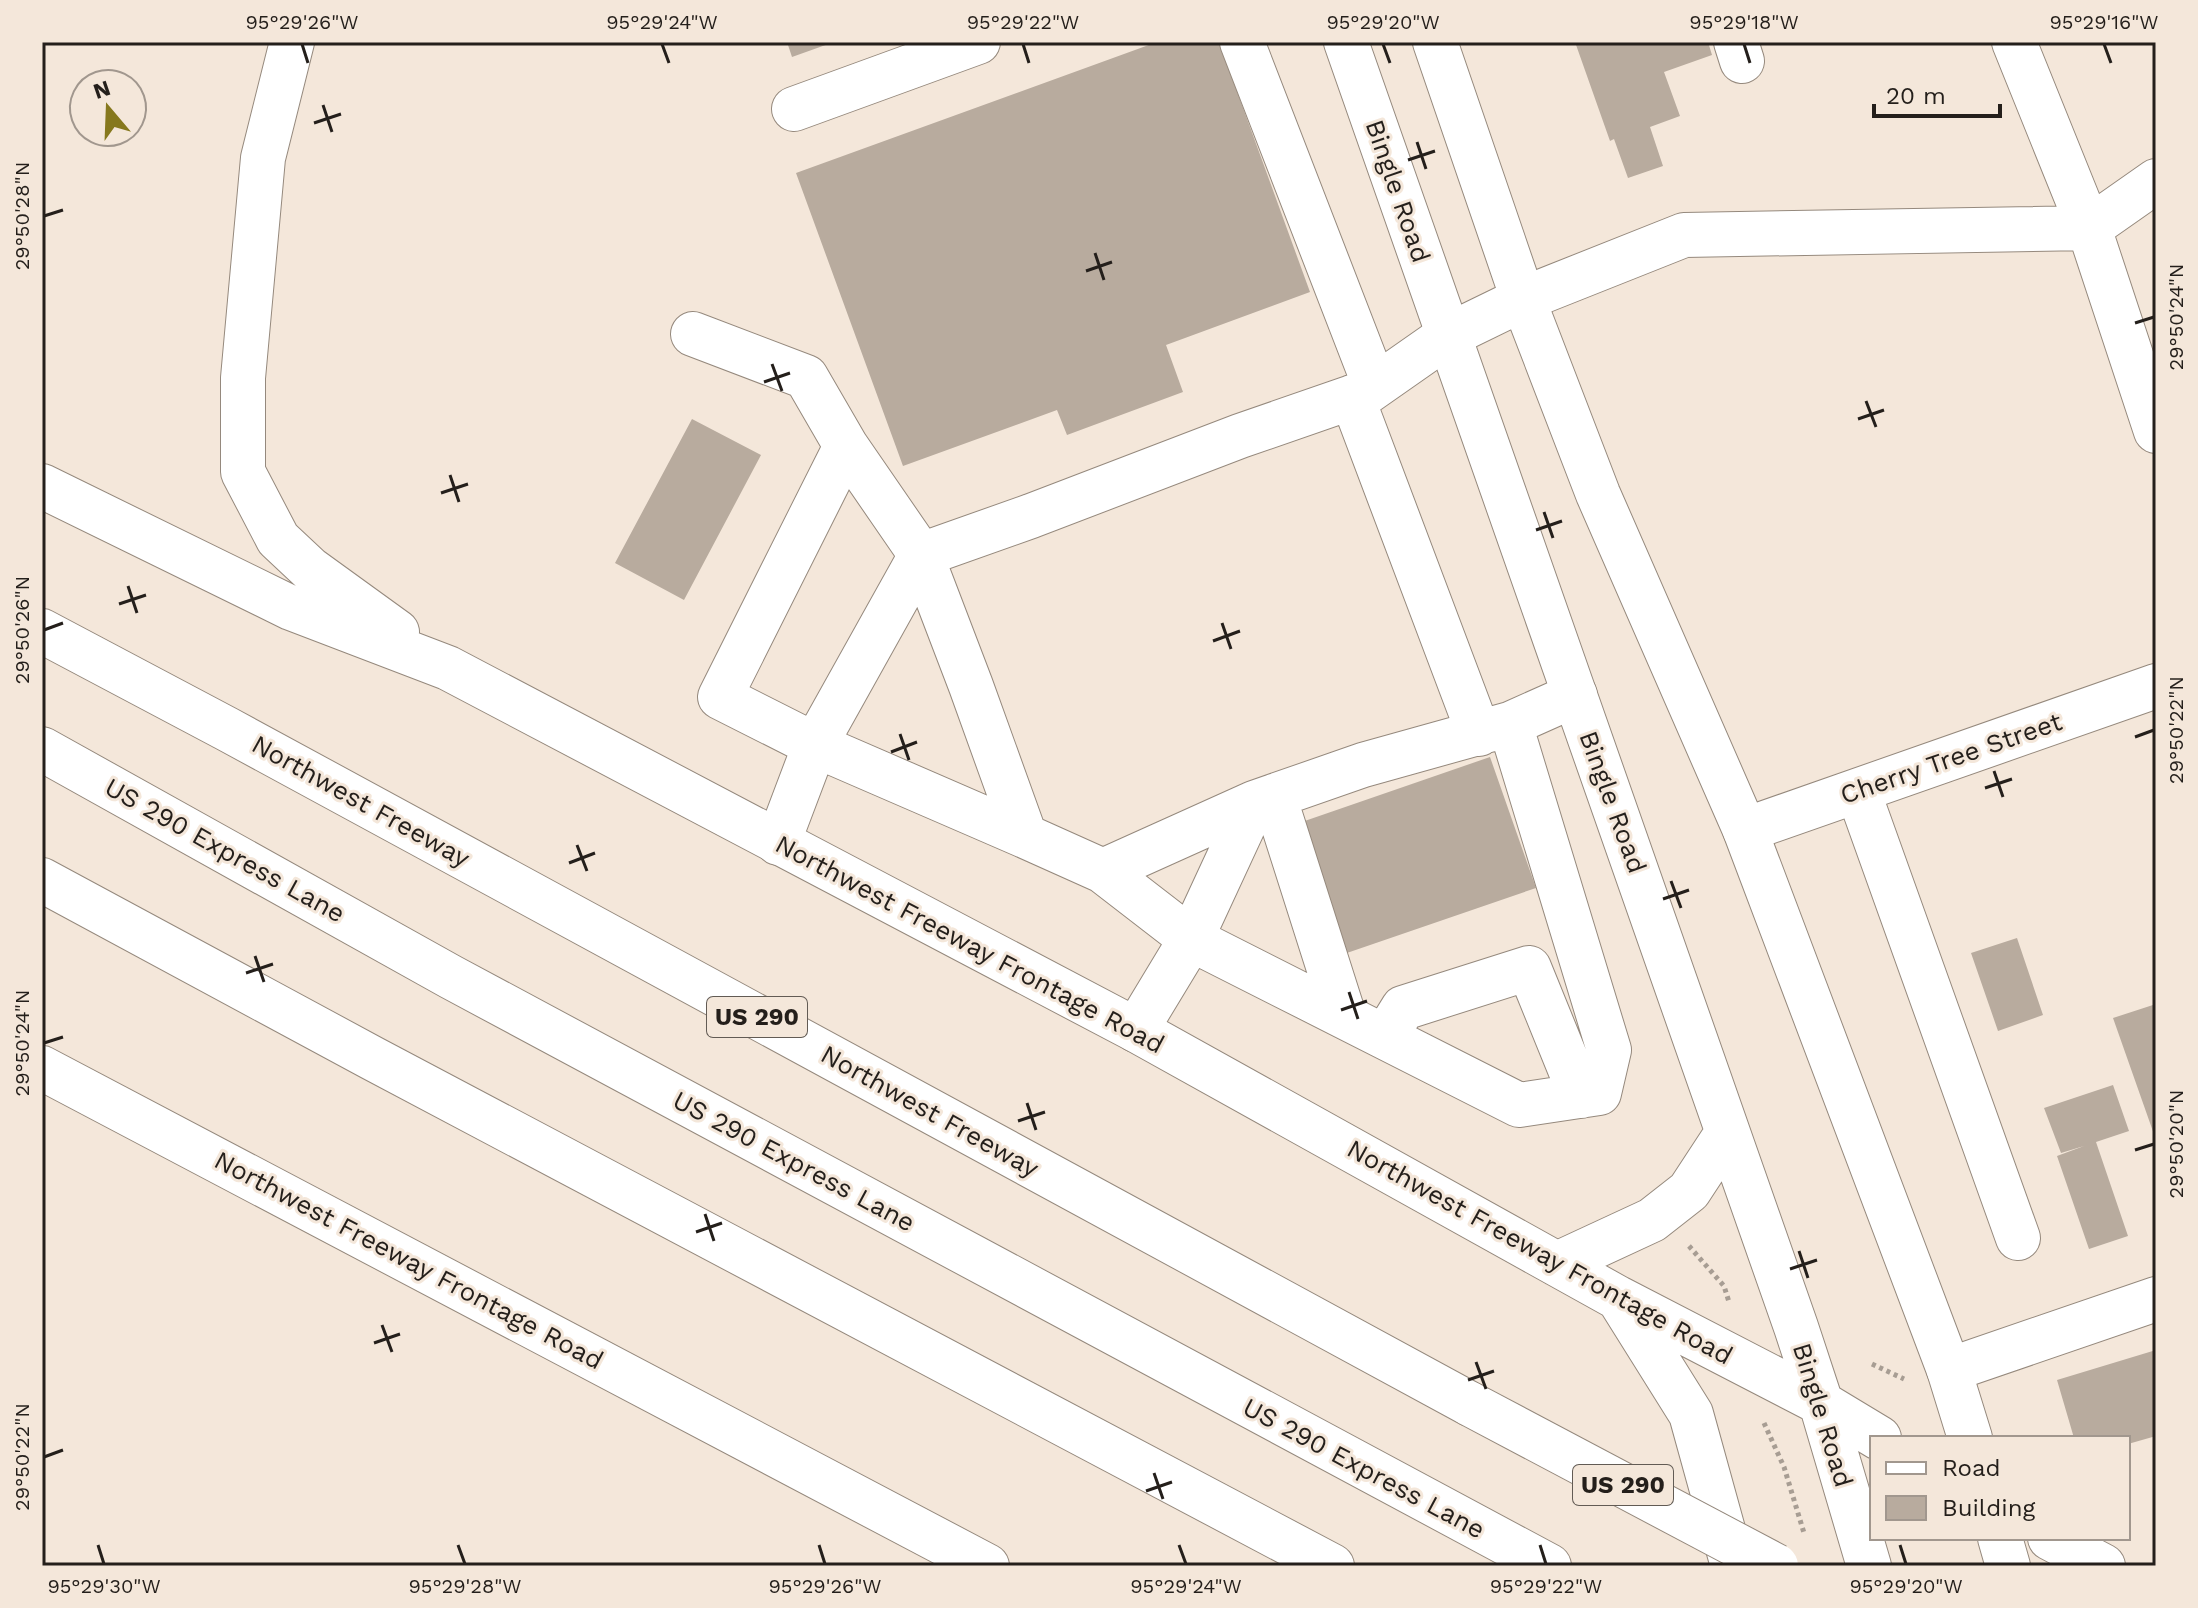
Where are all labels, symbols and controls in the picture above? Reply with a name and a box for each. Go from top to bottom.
text: 95°29'26"W [246,10,358,34]
text: 95°29'24"W [606,10,718,34]
text: 95°29'22"W [967,10,1079,34]
text: 95°29'20"W [1326,10,1440,34]
text: 95°29'18"W [1689,10,1799,34]
text: 95°29'16"W [2049,10,2159,34]
north arrow [68,68,148,148]
scale bar [1874,68,2000,118]
text: N [90,75,113,104]
text: 20 m [1886,82,1946,110]
street label: Bingle Road [1360,116,1436,266]
text: 29°50'28"N [10,162,34,270]
text: 29°50'24"N [2164,264,2188,370]
text: 29°50'26"N [10,576,34,684]
text: 29°50'22"N [2164,676,2188,784]
street label: Cherry Tree Street [1836,706,2066,810]
street label: Bingle Road [1573,727,1653,877]
street label: Northwest Freeway [247,729,476,874]
street label: US 290 Express Lane [100,771,350,929]
street label: Northwest Freeway Frontage Road [771,828,1169,1060]
text: 29°50'24"N [10,990,34,1096]
road number: US 290 [707,997,807,1037]
street label: Northwest Freeway [816,1039,1045,1184]
street label: US 290 Express Lane [668,1084,920,1238]
text: 29°50'20"N [2164,1090,2188,1198]
street label: Northwest Freeway Frontage Road [1342,1133,1738,1371]
street label: Northwest Freeway Frontage Road [210,1144,608,1376]
street label: Bingle Road [1787,1339,1859,1491]
street label: US 290 Express Lane [1238,1391,1490,1545]
text: 29°50'22"N [10,1403,34,1511]
legend [1870,1436,2130,1540]
text: Road [1942,1454,2001,1482]
road number: US 290 [1573,1465,1673,1505]
text: Building [1942,1494,2035,1522]
text: 95°29'30"W [47,1574,161,1598]
text: 95°29'28"W [408,1574,522,1598]
text: 95°29'26"W [769,1574,881,1598]
text: 95°29'24"W [1130,1574,1242,1598]
text: 95°29'22"W [1490,1574,1602,1598]
text: 95°29'20"W [1849,1574,1963,1598]

